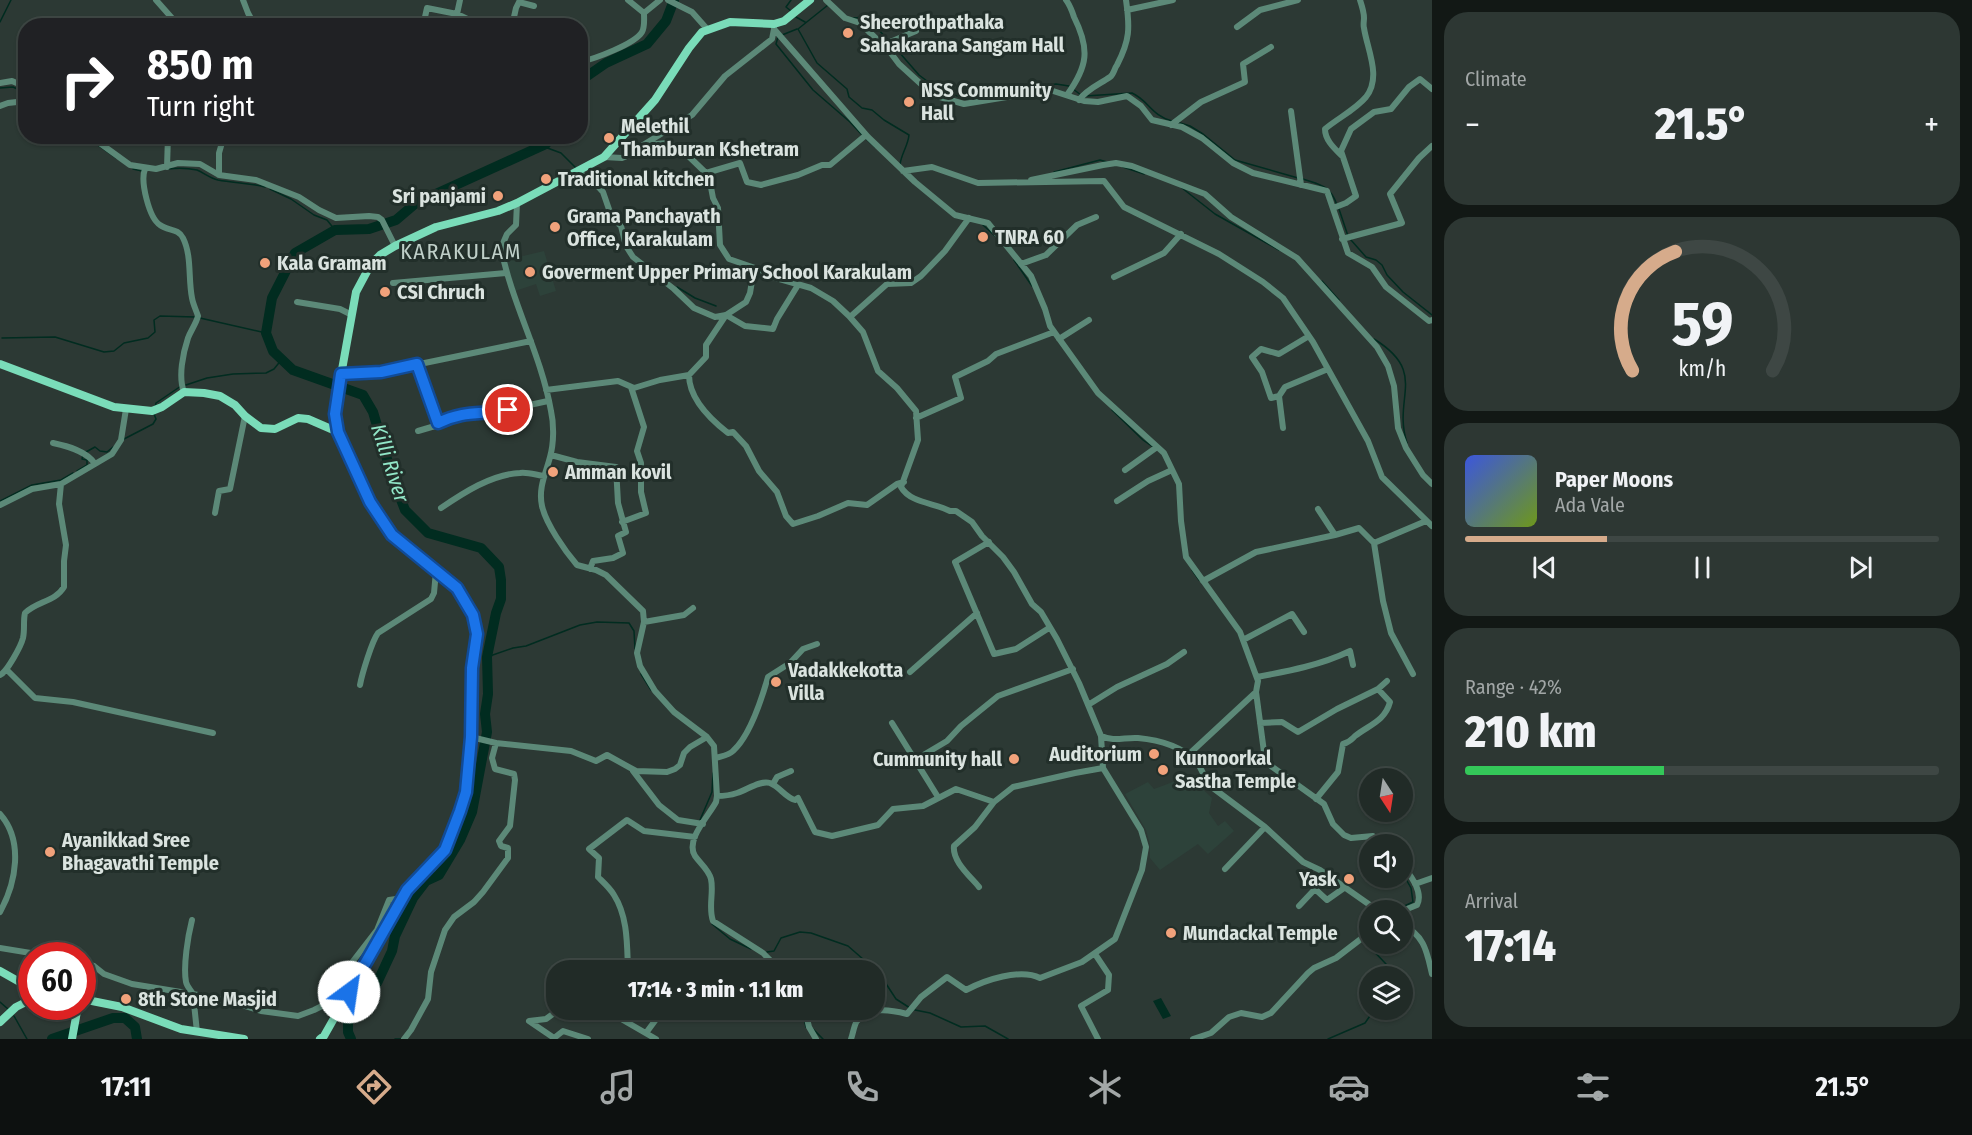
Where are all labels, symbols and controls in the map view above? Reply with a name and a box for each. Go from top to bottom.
place label: Sheerothpathaka Sahakarana Sangam Hall [860,10,1065,57]
marker: Sheerothpathaka Sahakarana Sangam Hall [841,26,855,40]
text: 850 m [147,40,254,90]
icon: right [48,42,126,120]
text: Climate [1465,67,1527,91]
place label: NSS Community Hall [921,78,1052,125]
text: Turn right [147,91,255,123]
marker: NSS Community Hall [902,95,916,109]
text: 21.5° [1655,97,1749,151]
text: − [1465,105,1480,145]
text: + [1924,105,1939,145]
place label: Melethil Thamburan Kshetram [621,114,799,161]
marker: Melethil Thamburan Kshetram [602,131,616,145]
place label: Traditional kitchen [558,167,715,191]
marker: Traditional kitchen [539,172,553,186]
place label: Sri panjami [392,184,486,208]
marker: Sri panjami [491,189,505,203]
place label: Grama Panchayath Office, Karakulam [567,204,721,251]
marker: Grama Panchayath Office, Karakulam [548,220,562,234]
place label: TNRA 60 [995,225,1065,249]
marker: TNRA 60 [976,230,990,244]
district label: KARAKULAM [400,238,522,265]
place label: Kala Gramam [277,251,387,275]
marker: Kala Gramam [258,256,272,270]
place label: Goverment Upper Primary School Karakulam [542,260,912,284]
marker: Goverment Upper Primary School Karakulam [523,265,537,279]
place label: CSI Chruch [397,280,485,304]
marker: CSI Chruch [378,285,392,299]
text: 59 [1671,287,1733,362]
text: km/h [1678,357,1726,383]
pin [482,384,533,435]
icon: arrive [491,393,524,426]
water label: Killi River [365,421,415,506]
place label: Amman kovil [564,460,672,484]
marker: Amman kovil [546,465,560,479]
text: Paper Moons [1555,466,1673,493]
text: Ada Vale [1555,493,1625,517]
icon: previous [1528,551,1561,584]
icon: pause [1686,551,1719,584]
icon: next [1844,551,1877,584]
place label: Vadakkekotta Villa [787,658,903,705]
marker: Vadakkekotta Villa [769,675,783,689]
text: Range · 42% [1465,675,1562,699]
text: 210 km [1465,705,1597,759]
place label: Auditorium [1048,742,1142,766]
place label: Kunnoorkal Sastha Temple [1175,746,1296,793]
place label: Cummunity hall [873,747,1003,771]
marker: Auditorium [1147,747,1161,761]
marker: Cummunity hall [1007,752,1021,766]
marker: Kunnoorkal Sastha Temple [1156,763,1170,777]
north arrow [1359,768,1413,822]
map controls [1359,768,1413,1020]
place label: Ayanikkad Sree Bhagavathi Temple [61,828,219,875]
button: sound [1359,834,1413,888]
marker: Ayanikkad Sree Bhagavathi Temple [43,845,57,859]
place label: Yask [1298,867,1338,891]
marker: Yask [1342,872,1356,886]
text: Arrival [1465,889,1518,913]
button: search [1359,900,1413,954]
text: 17:14 [1465,919,1556,973]
place label: Mundackal Temple [1183,921,1338,945]
marker: Mundackal Temple [1164,926,1178,940]
speed limit sign: 60 [18,942,96,1020]
position arrow [317,960,381,1024]
button: layers [1359,966,1413,1020]
text: 17:14 · 3 min · 1.1 km [628,976,803,1003]
place label: 8th Stone Masjid [138,987,277,1011]
marker: 8th Stone Masjid [119,992,133,1006]
icon: directions [353,1066,395,1108]
icon: music [597,1066,639,1108]
icon: phone [841,1066,883,1108]
icon: climate [1084,1066,1126,1108]
icon: car [1328,1066,1370,1108]
icon: filters [1572,1066,1614,1108]
text: 17:11 [101,1071,151,1103]
text: 21.5° [1816,1071,1871,1103]

